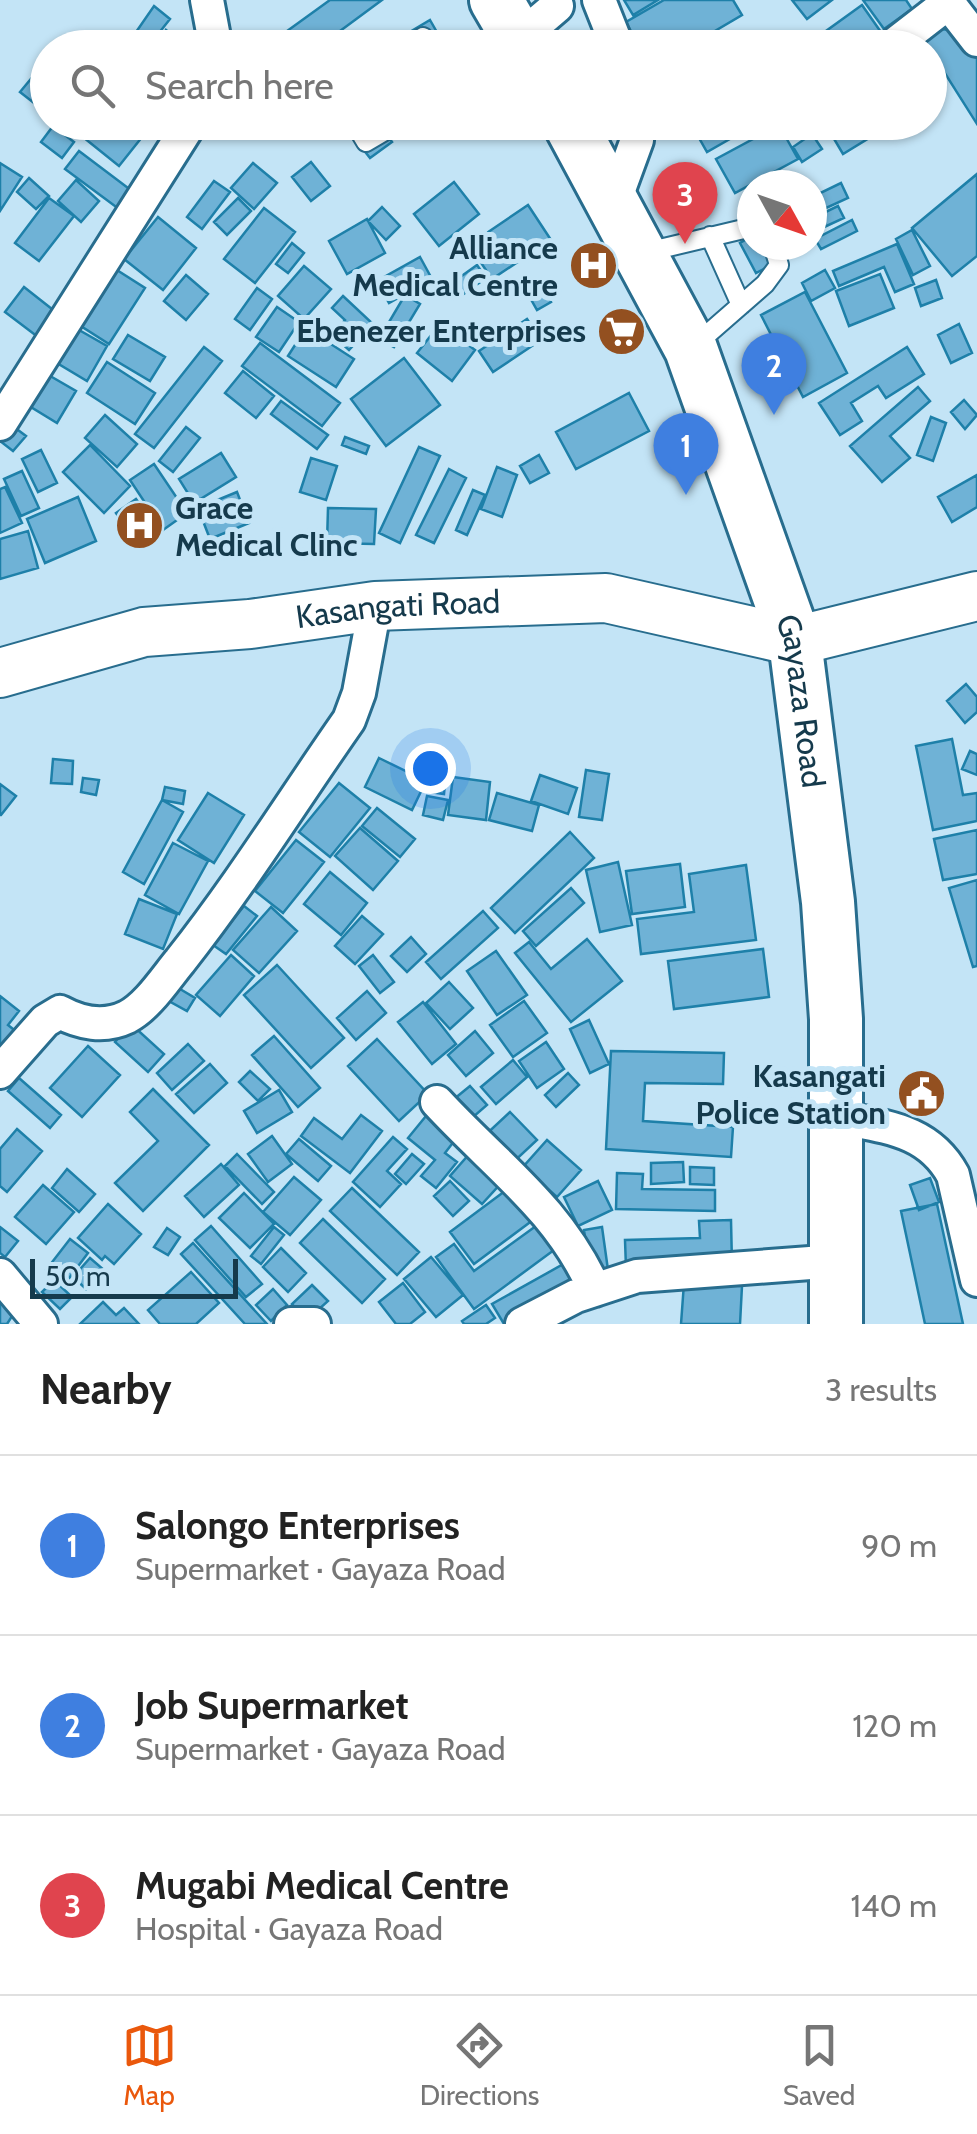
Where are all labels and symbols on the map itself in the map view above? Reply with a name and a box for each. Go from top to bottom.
pin: 3 [652,162,718,244]
north arrow [737,170,827,260]
place label: Alliance Medical Centre [352,228,558,304]
hospital icon: Alliance Medical Centre [567,240,619,292]
supermarket icon: Ebenezer Enterprises [595,305,647,357]
place label: Ebenezer Enterprises [296,311,586,350]
pin: 2 [742,332,806,415]
pin: 1 [654,412,718,495]
place label: Grace Medical Clinc [175,488,358,564]
hospital icon: Grace Medical Clinc [114,500,166,552]
street label: Kasangati Road [293,582,501,636]
street label: Gayaza Road [768,609,833,790]
your location [405,743,456,794]
place label: Kasangati Police Station [695,1056,886,1132]
public building icon: Kasangati Police Station [895,1068,947,1120]
scale bar [30,1254,238,1298]

